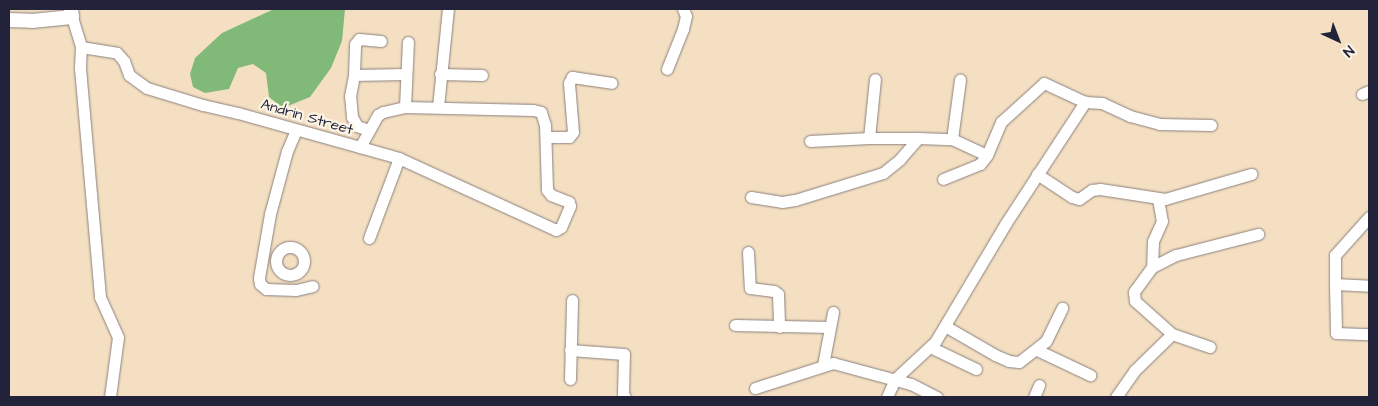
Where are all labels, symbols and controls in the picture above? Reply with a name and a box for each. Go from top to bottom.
north arrow [1313,15,1363,65]
text: N [1338,41,1358,61]
street label: Andrin Street [259,95,355,139]

